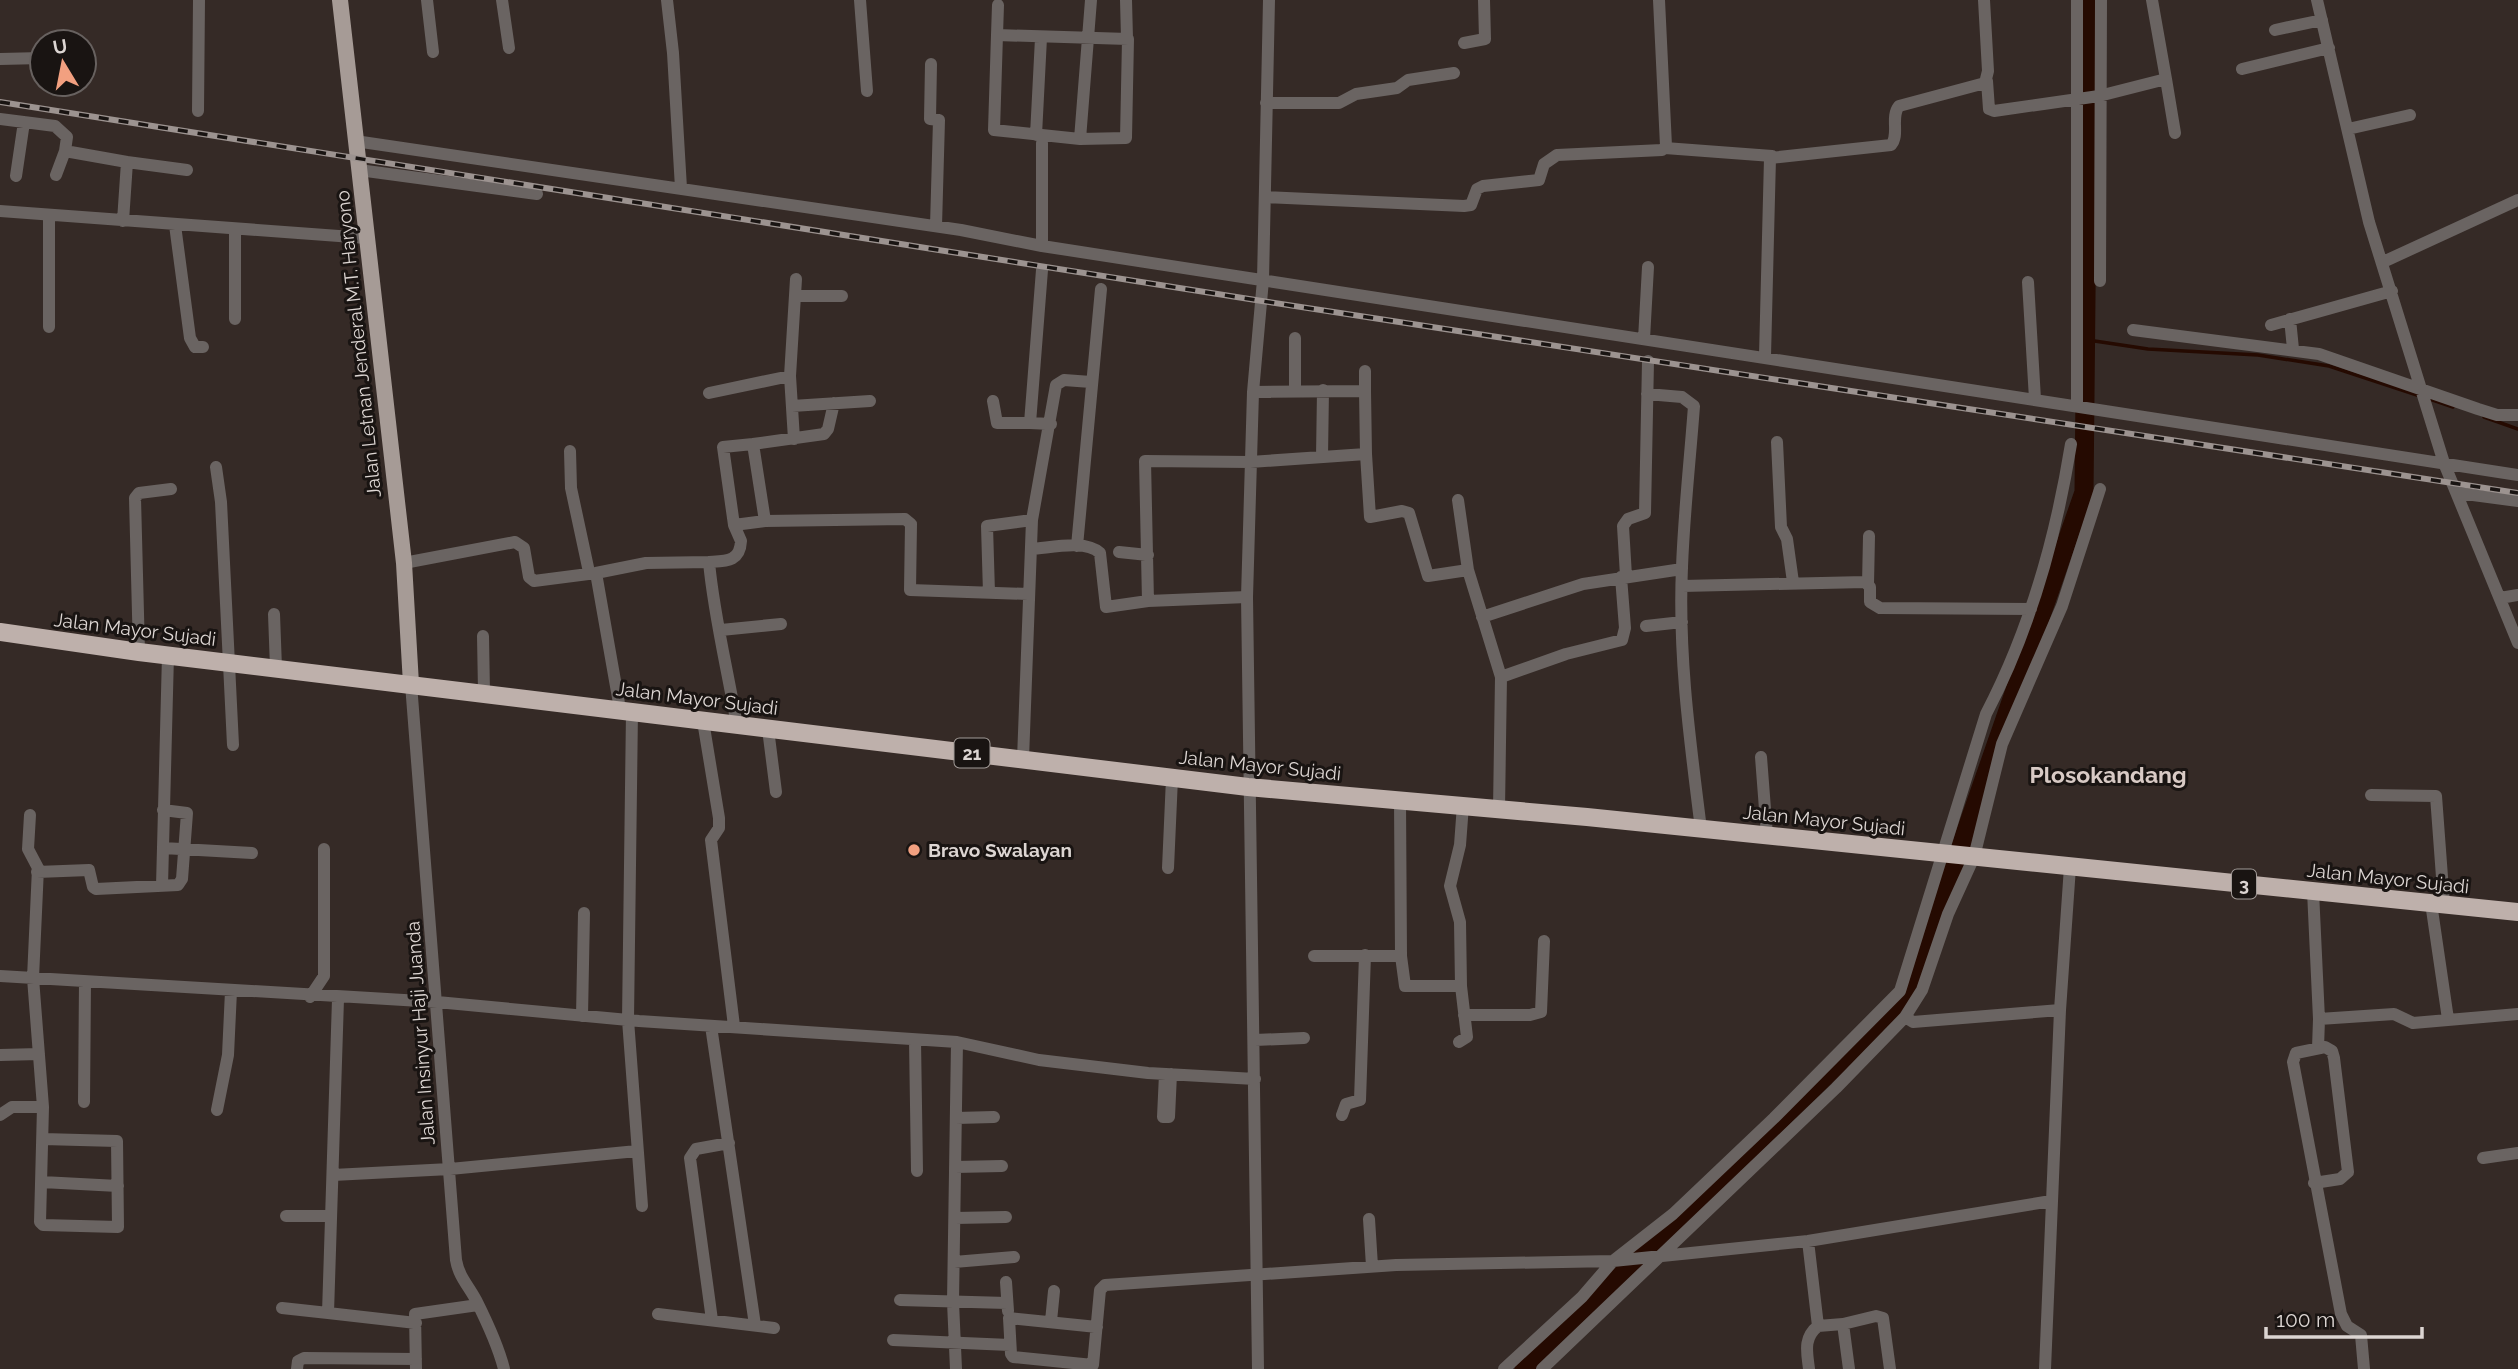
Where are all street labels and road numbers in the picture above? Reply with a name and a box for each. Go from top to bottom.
street label: Jalan Letnan Jenderal M.T. Haryono [331,189,385,499]
street label: Jalan Mayor Sujadi [53,608,217,650]
street label: Jalan Mayor Sujadi [615,677,779,719]
road number: 21 [954,738,990,768]
street label: Jalan Mayor Sujadi [1178,746,1342,784]
street label: Jalan Mayor Sujadi [1742,801,1906,839]
street label: Jalan Mayor Sujadi [2306,859,2470,897]
road number: 3 [2232,870,2256,898]
street label: Jalan Insinyur Haji Juanda [401,920,439,1146]

